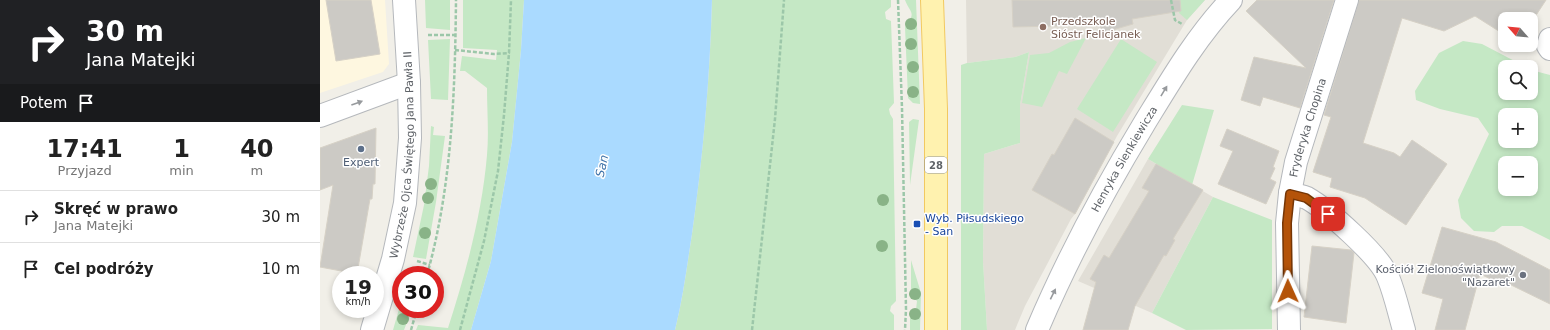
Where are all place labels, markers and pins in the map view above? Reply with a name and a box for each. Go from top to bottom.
place label: Przedszkole Sióstr Felicjanek [1051,15,1141,41]
marker: Przedszkole Sióstr Felicjanek [1038,22,1048,32]
marker: Expert [356,144,366,154]
place label: Expert [343,156,380,169]
pin [1311,197,1345,231]
place label: Wyb. Piłsudskiego - San [925,212,1024,238]
marker: Wyb. Piłsudskiego - San [912,219,922,229]
place label: Kościół Zielonoświątkowy "Nazaret" [1376,263,1515,289]
marker: Kościół Zielonoświątkowy "Nazaret" [1518,270,1528,280]

